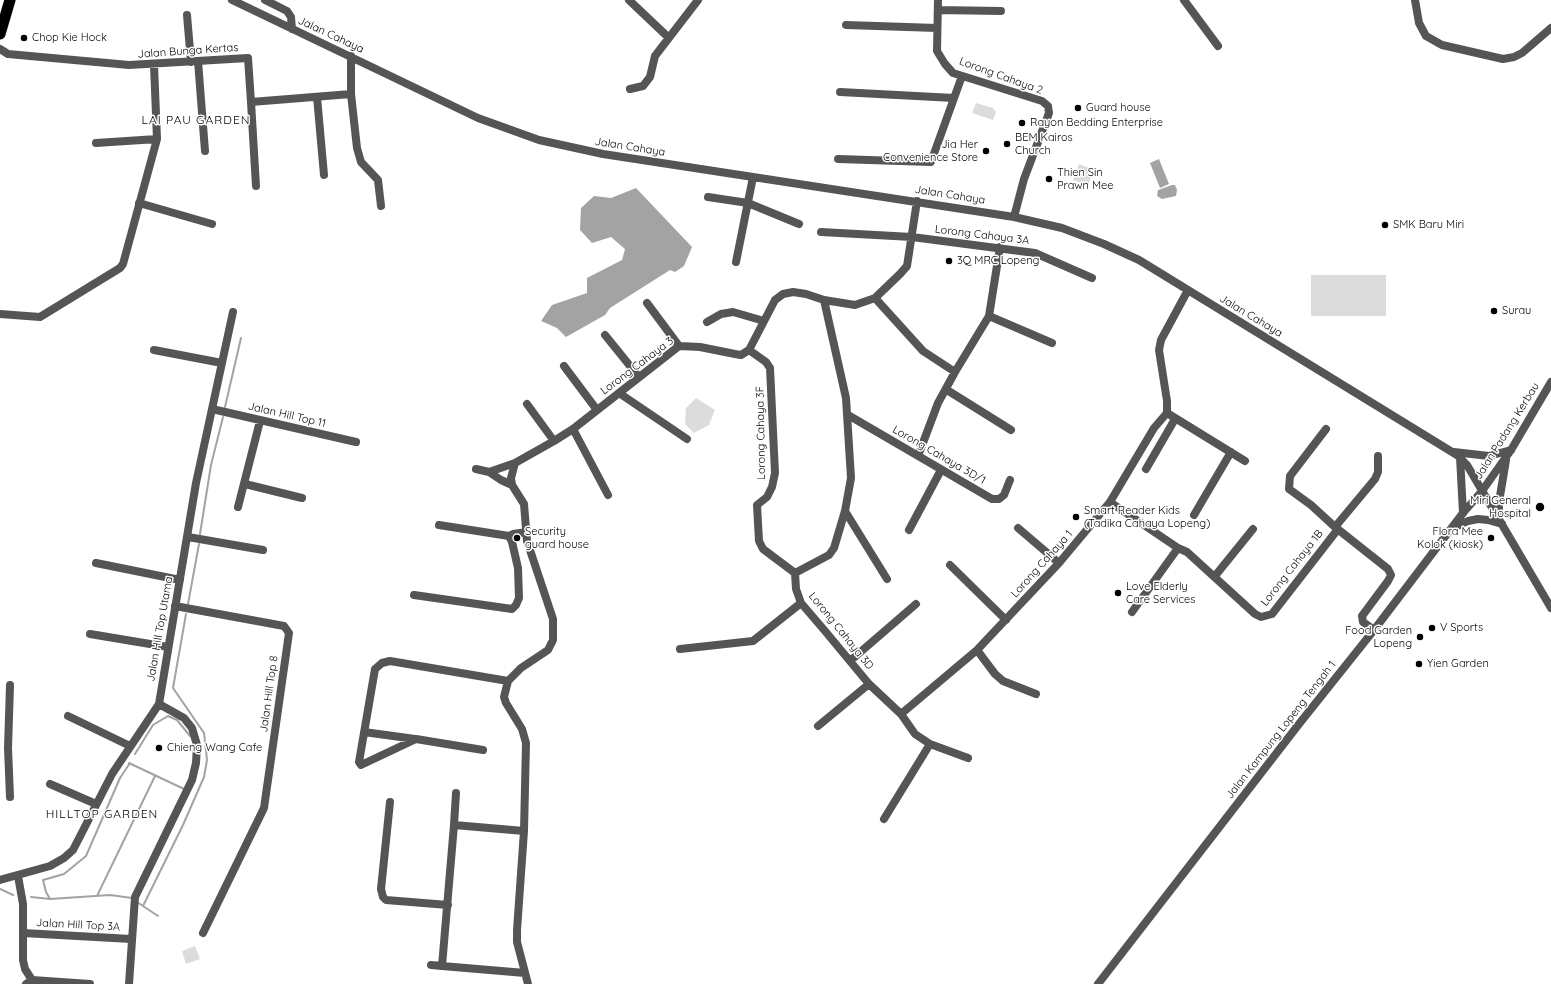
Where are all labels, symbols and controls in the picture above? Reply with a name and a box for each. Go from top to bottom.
street label: Jalan Cahaya [296,14,366,56]
place label: Chop Kie Hock [32,31,107,45]
marker: Chop Kie Hock [19,33,29,43]
street label: Jalan Bunga Kertas [137,41,239,61]
street label: Lorong Cahaya 2 [957,55,1045,97]
place label: Guard house [1086,101,1151,115]
marker: Guard house [1073,103,1083,113]
district label: LAI PAU GARDEN [142,113,250,127]
place label: Rayon Bedding Enterprise [1030,116,1163,130]
marker: Rayon Bedding Enterprise [1017,118,1027,128]
place label: BEM Kairos Church [1015,131,1073,157]
street label: Jalan Cahaya [594,135,666,159]
place label: Jia Her Convenience Store [883,138,978,164]
marker: BEM Kairos Church [1002,139,1012,149]
marker: Jia Her Convenience Store [981,146,991,156]
place label: Thien Sin Prawn Mee [1057,166,1113,192]
marker: Thien Sin Prawn Mee [1044,174,1054,184]
street label: Jalan Cahaya [914,183,986,207]
place label: SMK Baru Miri [1393,218,1464,232]
marker: SMK Baru Miri [1380,220,1390,230]
street label: Lorong Cahaya 3A [934,223,1030,247]
place label: 3Q MRC Lopeng [957,254,1039,268]
marker: 3Q MRC Lopeng [944,256,954,266]
street label: Jalan Cahaya [1217,292,1285,340]
place label: Surau [1502,304,1531,318]
marker: Surau [1489,306,1499,316]
street label: Lorong Cahaya 3 [598,334,676,398]
street label: Jalan Padang Kerbau [1472,380,1542,482]
street label: Lorong Cahaya 3F [754,386,768,480]
street label: Jalan Hill Top 11 [247,400,327,430]
street label: Lorong Cahaya 3D/1 [890,423,988,487]
place label: Miri General Hospital [1470,494,1531,520]
marker: Miri General Hospital [1534,501,1546,513]
place label: Smart Reader Kids (Tadika Cahaya Lopeng) [1084,504,1210,530]
marker: Smart Reader Kids (Tadika Cahaya Lopeng) [1071,512,1081,522]
place label: Security guard house [525,525,589,551]
place label: Flora Mee Kolok (kiosk) [1417,525,1483,551]
street label: Lorong Cahaya 1B [1258,527,1326,609]
street label: Lorong Cahaya 1 [1008,528,1076,600]
marker: Security guard house [512,533,522,543]
marker: Flora Mee Kolok (kiosk) [1486,533,1496,543]
street label: Jalan Hill Top Utama [144,575,176,683]
place label: Love Elderly Care Services [1126,580,1195,606]
marker: Love Elderly Care Services [1113,588,1123,598]
street label: Lorong Cahaya 3D [806,590,876,672]
place label: V Sports [1440,621,1483,635]
marker: V Sports [1427,623,1437,633]
place label: Food Garden Lopeng [1345,624,1412,650]
marker: Food Garden Lopeng [1415,632,1425,642]
street label: Jalan Hill Top 8 [257,655,281,733]
place label: Yien Garden [1427,657,1489,671]
street label: Jalan Kampung Lopeng Tengah 1 [1223,659,1339,801]
marker: Yien Garden [1414,659,1424,669]
place label: Chieng Wang Cafe [167,741,262,755]
marker: Chieng Wang Cafe [154,743,164,753]
district label: HILLTOP GARDEN [46,807,158,821]
street label: Jalan Hill Top 3A [36,916,120,934]

